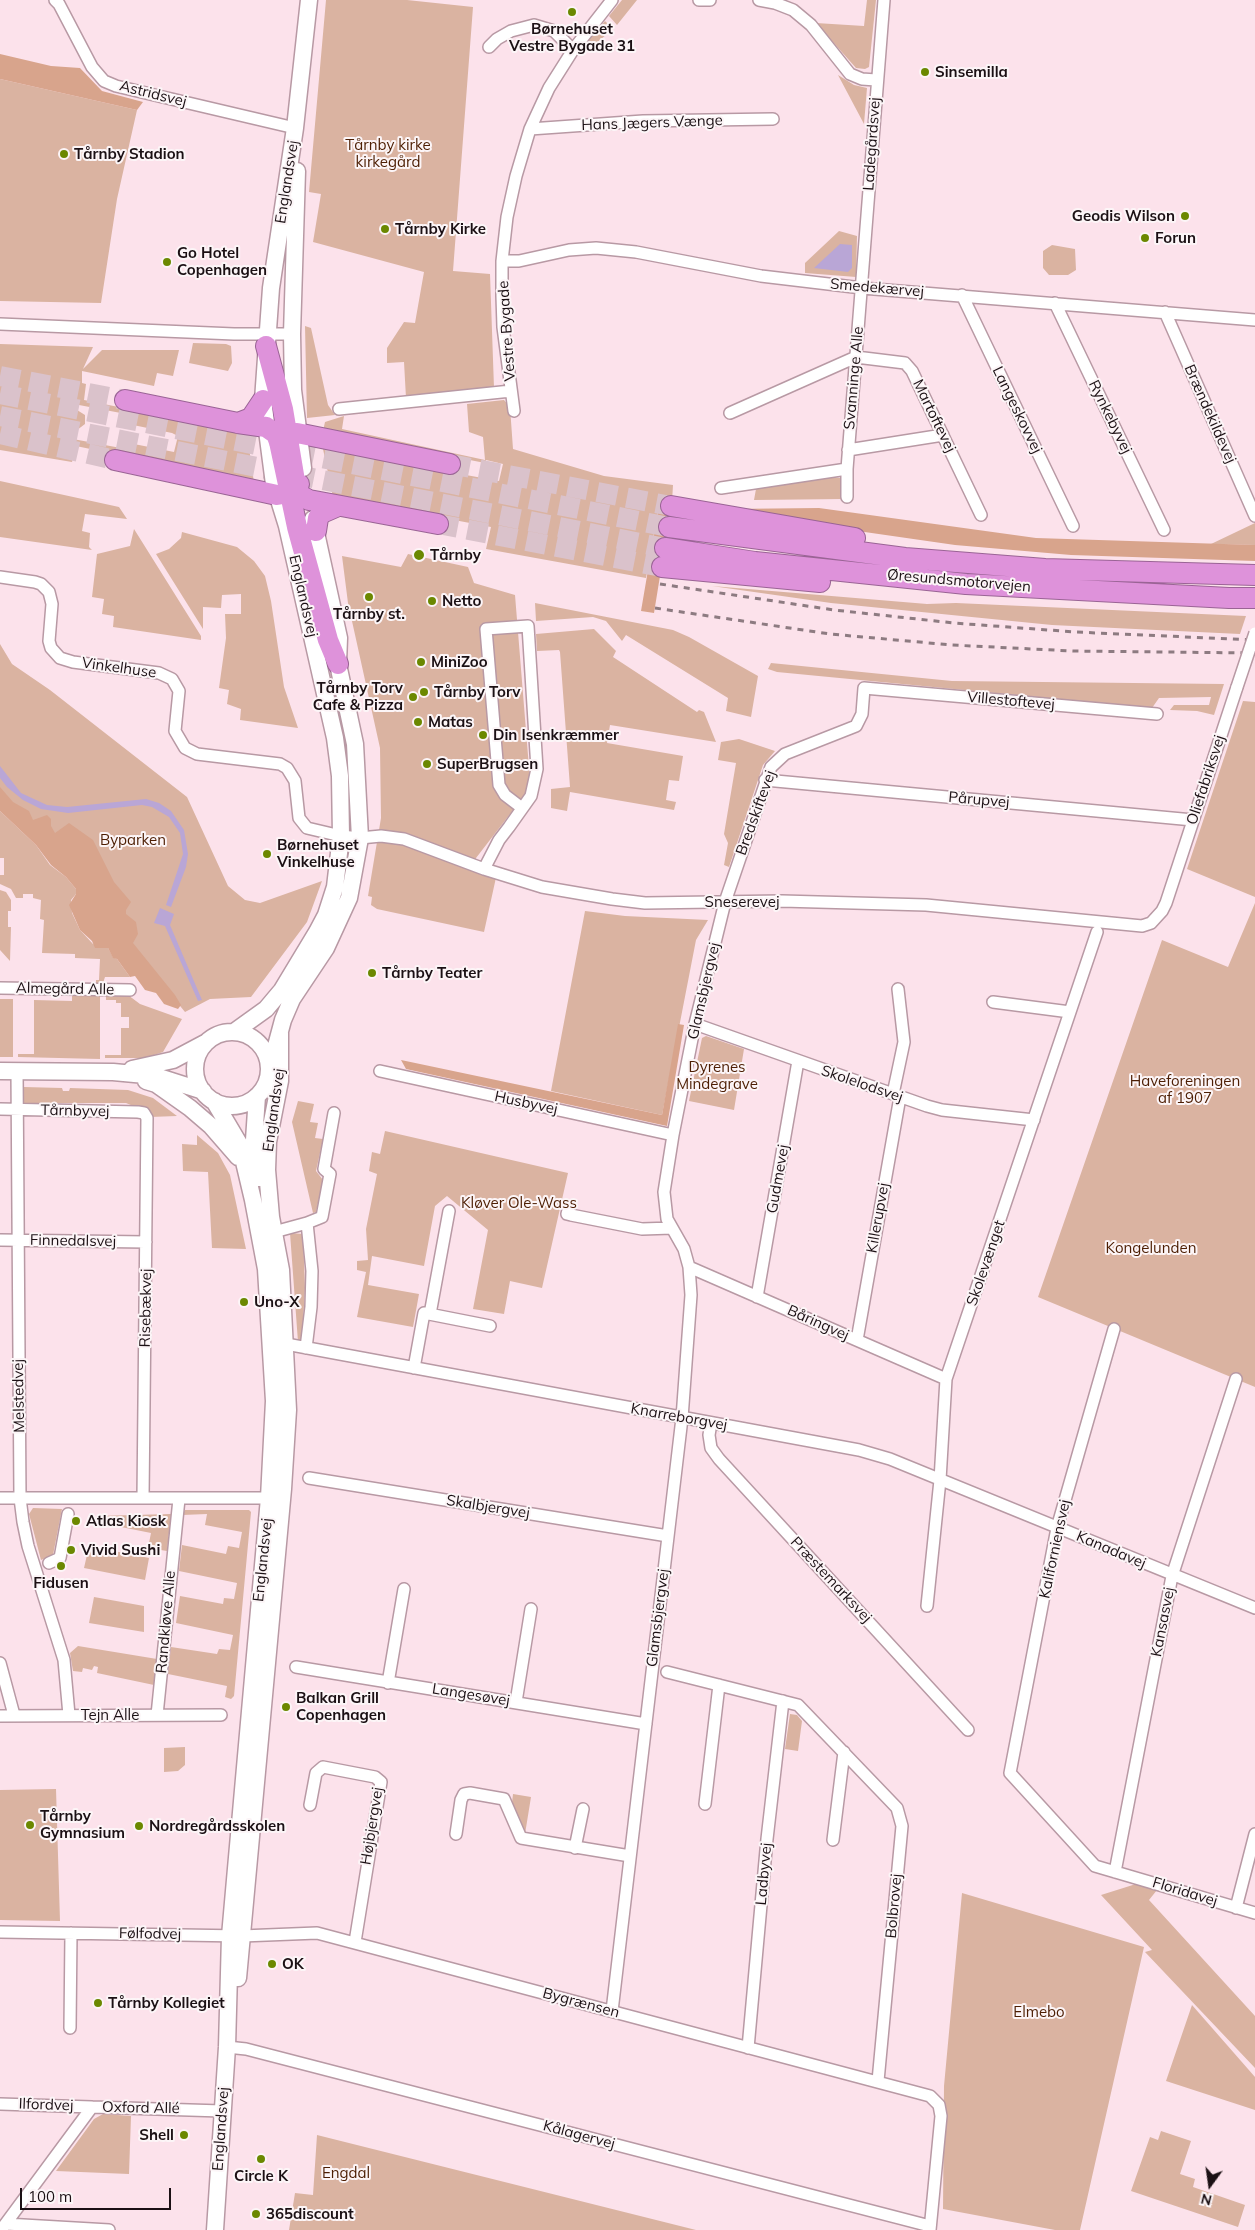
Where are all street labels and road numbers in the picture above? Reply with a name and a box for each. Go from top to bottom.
street label: Astridsvej [118,77,188,111]
street label: Ladegårdsvej [860,97,884,191]
street label: Hans Jægers Vænge [581,112,723,134]
street label: Englandsvej [272,139,302,225]
street label: Smedekærvej [829,275,925,301]
street label: Vestre Bygade [494,280,520,382]
street label: Svanninge Alle [841,326,867,430]
street label: Brændekildevej [1180,362,1240,466]
street label: Langeskovvej [988,364,1046,456]
street label: Martoftevej [909,377,959,455]
street label: Rynkebyvej [1084,377,1136,457]
street label: Englandsvej [285,553,321,639]
street label: Øresundsmotorvejen [886,566,1032,596]
street label: Vinkelhuse [81,654,157,682]
street label: Villestoftevej [966,688,1056,714]
street label: Oliefabriksvej [1183,733,1229,827]
street label: Bredskiftevej [732,768,780,858]
street label: Pårupvej [948,788,1010,812]
street label: Sneserevej [705,893,779,911]
street label: Glamsbjergvej [684,941,724,1041]
street label: Almegård Alle [16,979,114,999]
street label: Skolelodsvej [819,1062,905,1106]
street label: Englandsvej [259,1067,289,1153]
street label: Husbyvej [493,1088,559,1118]
street label: Tårnbyvej [40,1101,110,1121]
street label: Gudmevej [763,1143,793,1215]
street label: Killerupvej [863,1181,893,1255]
street label: Skolevænget [963,1218,1009,1308]
street label: Finnedalsvej [30,1231,116,1251]
street label: Risebækvej [136,1268,156,1348]
street label: Båringvej [784,1301,852,1345]
street label: Melstedvej [9,1359,29,1433]
street label: Knarreborgvej [629,1400,729,1434]
street label: Skalbjergvej [445,1492,531,1522]
street label: Kaliforniensvej [1036,1498,1074,1600]
street label: Englandsvej [250,1517,276,1603]
street label: Kanadavej [1074,1527,1148,1573]
street label: Præstemarksvej [787,1533,875,1627]
street label: Glamsbjergvej [643,1568,673,1668]
street label: Randkløve Alle [153,1570,179,1674]
street label: Kansasvej [1147,1586,1179,1658]
street label: Langesøvej [431,1680,511,1710]
street label: Tejn Alle [81,1706,139,1724]
street label: Højbjergvej [357,1786,387,1866]
street label: Ladbyvej [752,1842,776,1906]
street label: Bolbrovej [882,1873,906,1939]
street label: Floridavej [1150,1874,1220,1910]
street label: Følfodvej [119,1924,181,1944]
street label: Bygrænsen [541,1984,621,2022]
street label: Englandsvej [209,2087,233,2171]
street label: Ilfordvej [18,2095,74,2115]
street label: Oxford Allé [102,2098,180,2118]
street label: Kålagervej [541,2117,617,2153]

